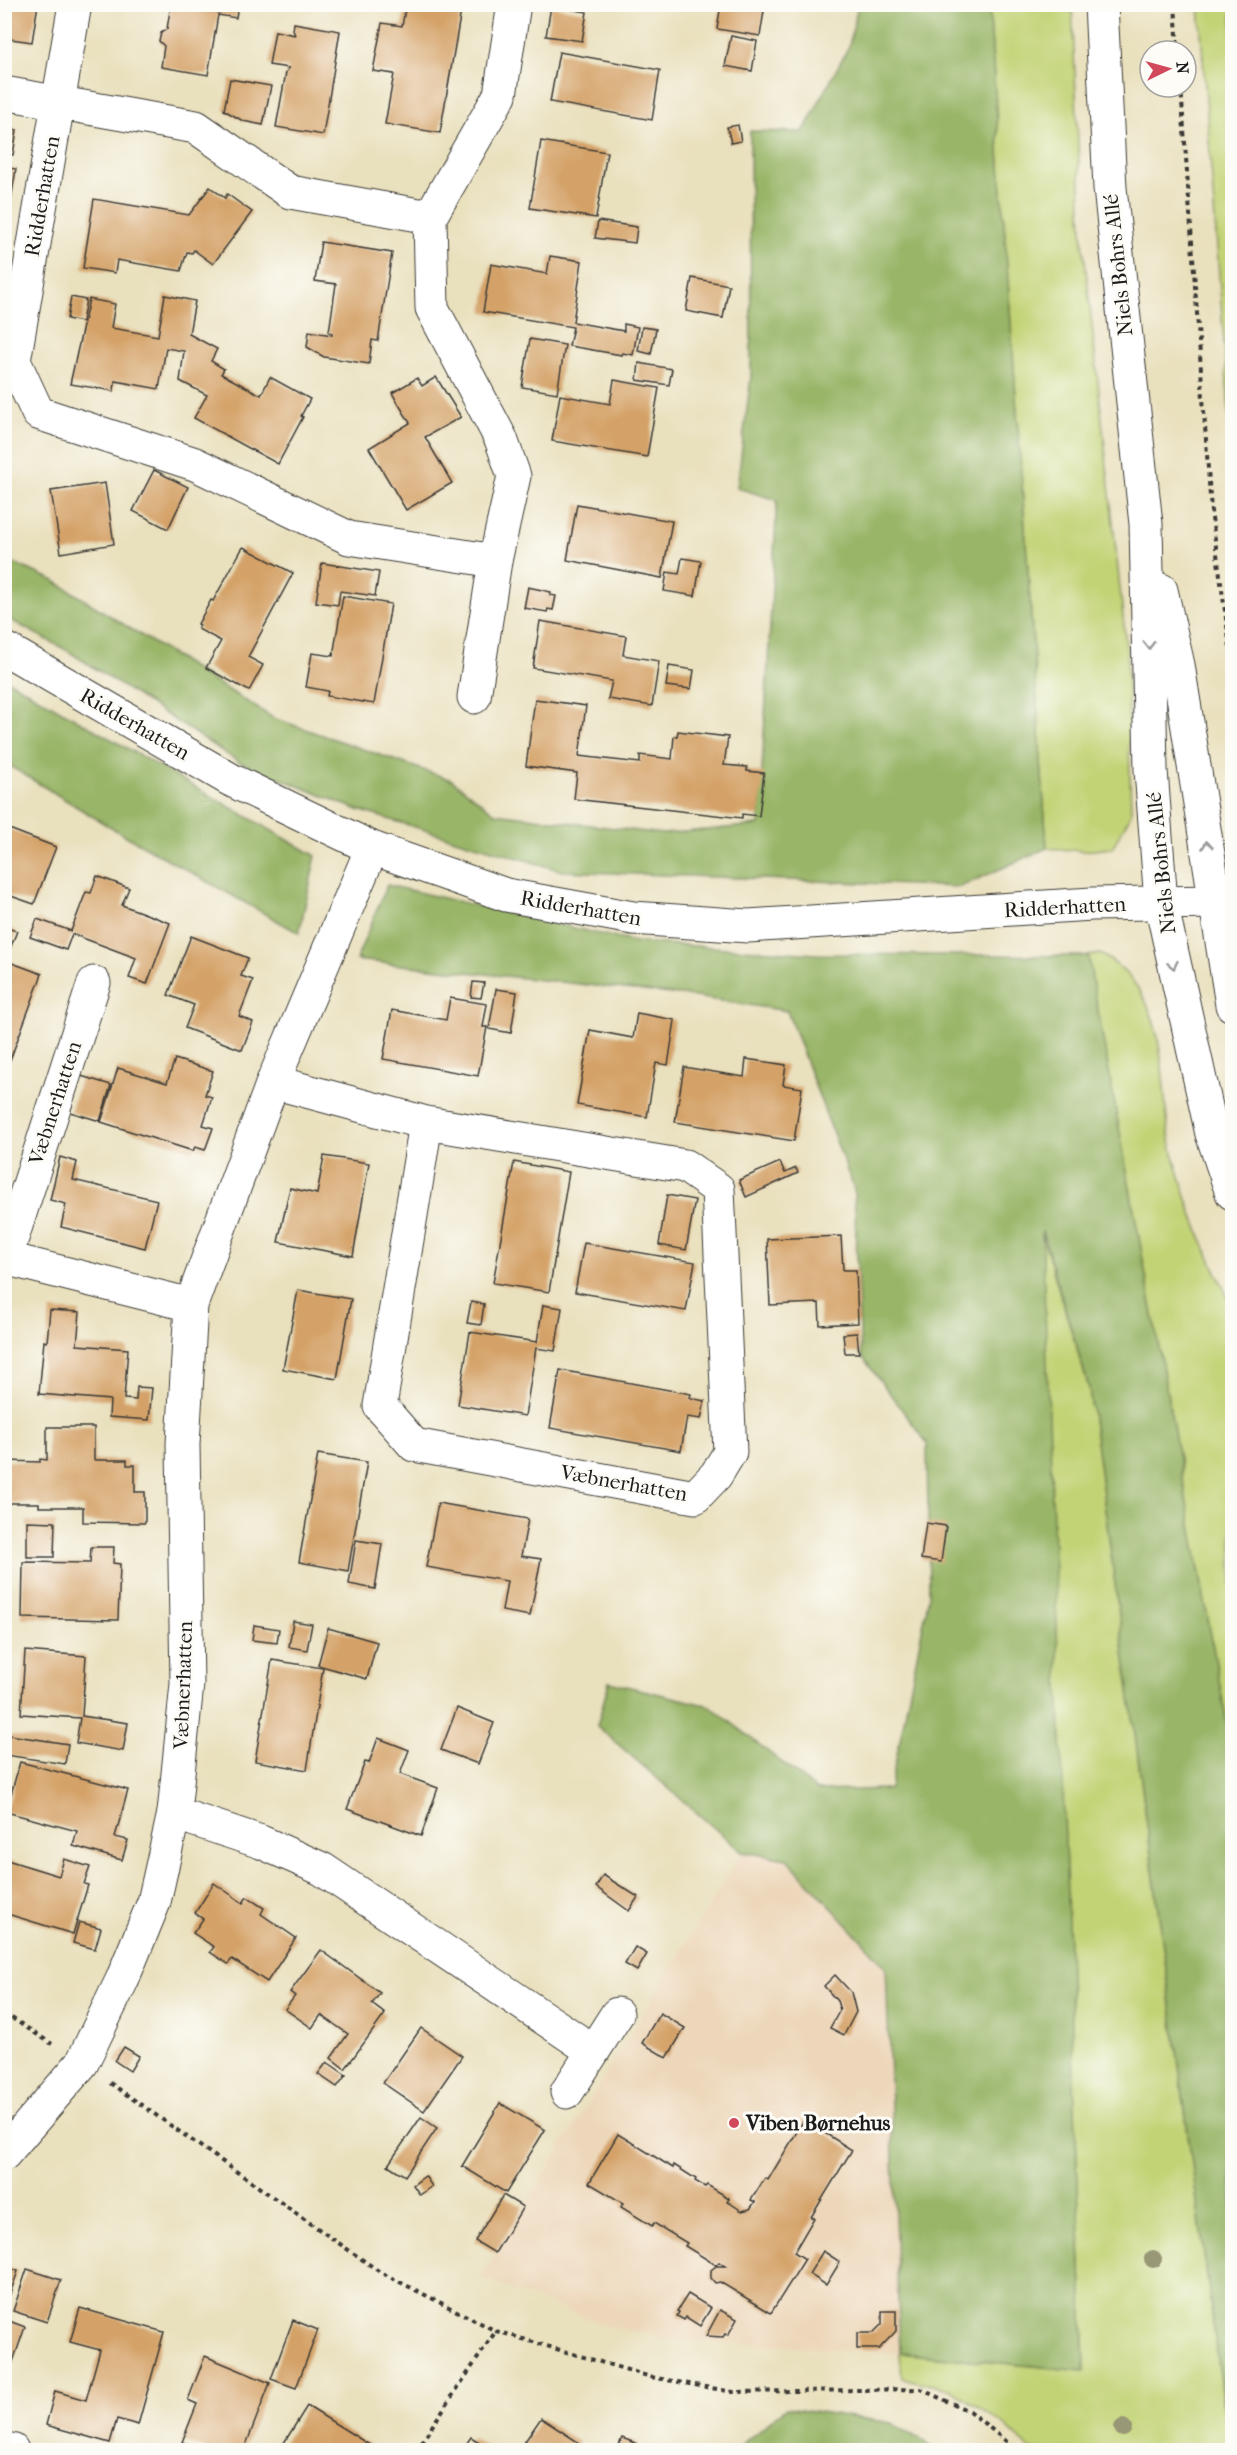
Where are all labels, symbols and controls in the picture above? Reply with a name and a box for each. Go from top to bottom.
north arrow [1138,39,1198,99]
text: N [1172,61,1193,75]
street label: Ridderhatten [20,134,64,258]
street label: Niels Bohrs Allé [1099,193,1137,337]
one-way arrow [1142,641,1155,650]
street label: Ridderhatten [76,683,194,765]
street label: Niels Bohrs Allé [1142,791,1180,935]
one-way arrow [1201,840,1214,850]
street label: Ridderhatten [519,886,643,930]
street label: Ridderhatten [1003,892,1127,922]
one-way arrow [1166,959,1179,969]
street label: Væbnerhatten [23,1038,86,1169]
street label: Væbnerhatten [558,1460,689,1506]
street label: Væbnerhatten [169,1620,197,1751]
place label: Viben Børnehus [745,2111,891,2135]
marker: Viben Børnehus [727,2116,741,2130]

